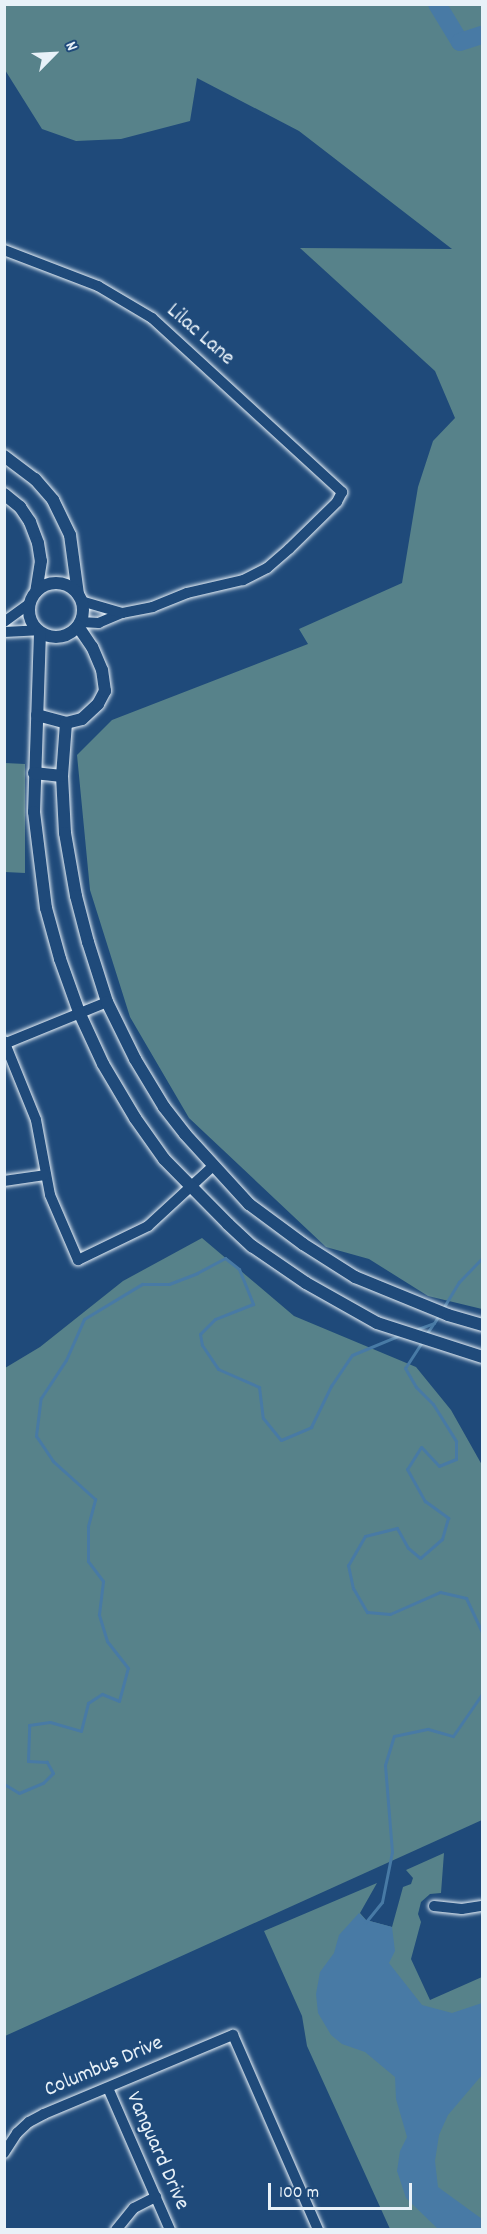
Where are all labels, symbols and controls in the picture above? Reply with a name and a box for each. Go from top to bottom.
north arrow [24,24,84,84]
text: N [59,38,83,55]
street label: Lilac Lane [161,298,239,372]
street label: Columbus Drive [41,2030,167,2104]
street label: Vanguard Drive [119,2088,195,2214]
scale bar [271,2171,415,2209]
text: 100 m [279,2181,319,2206]

